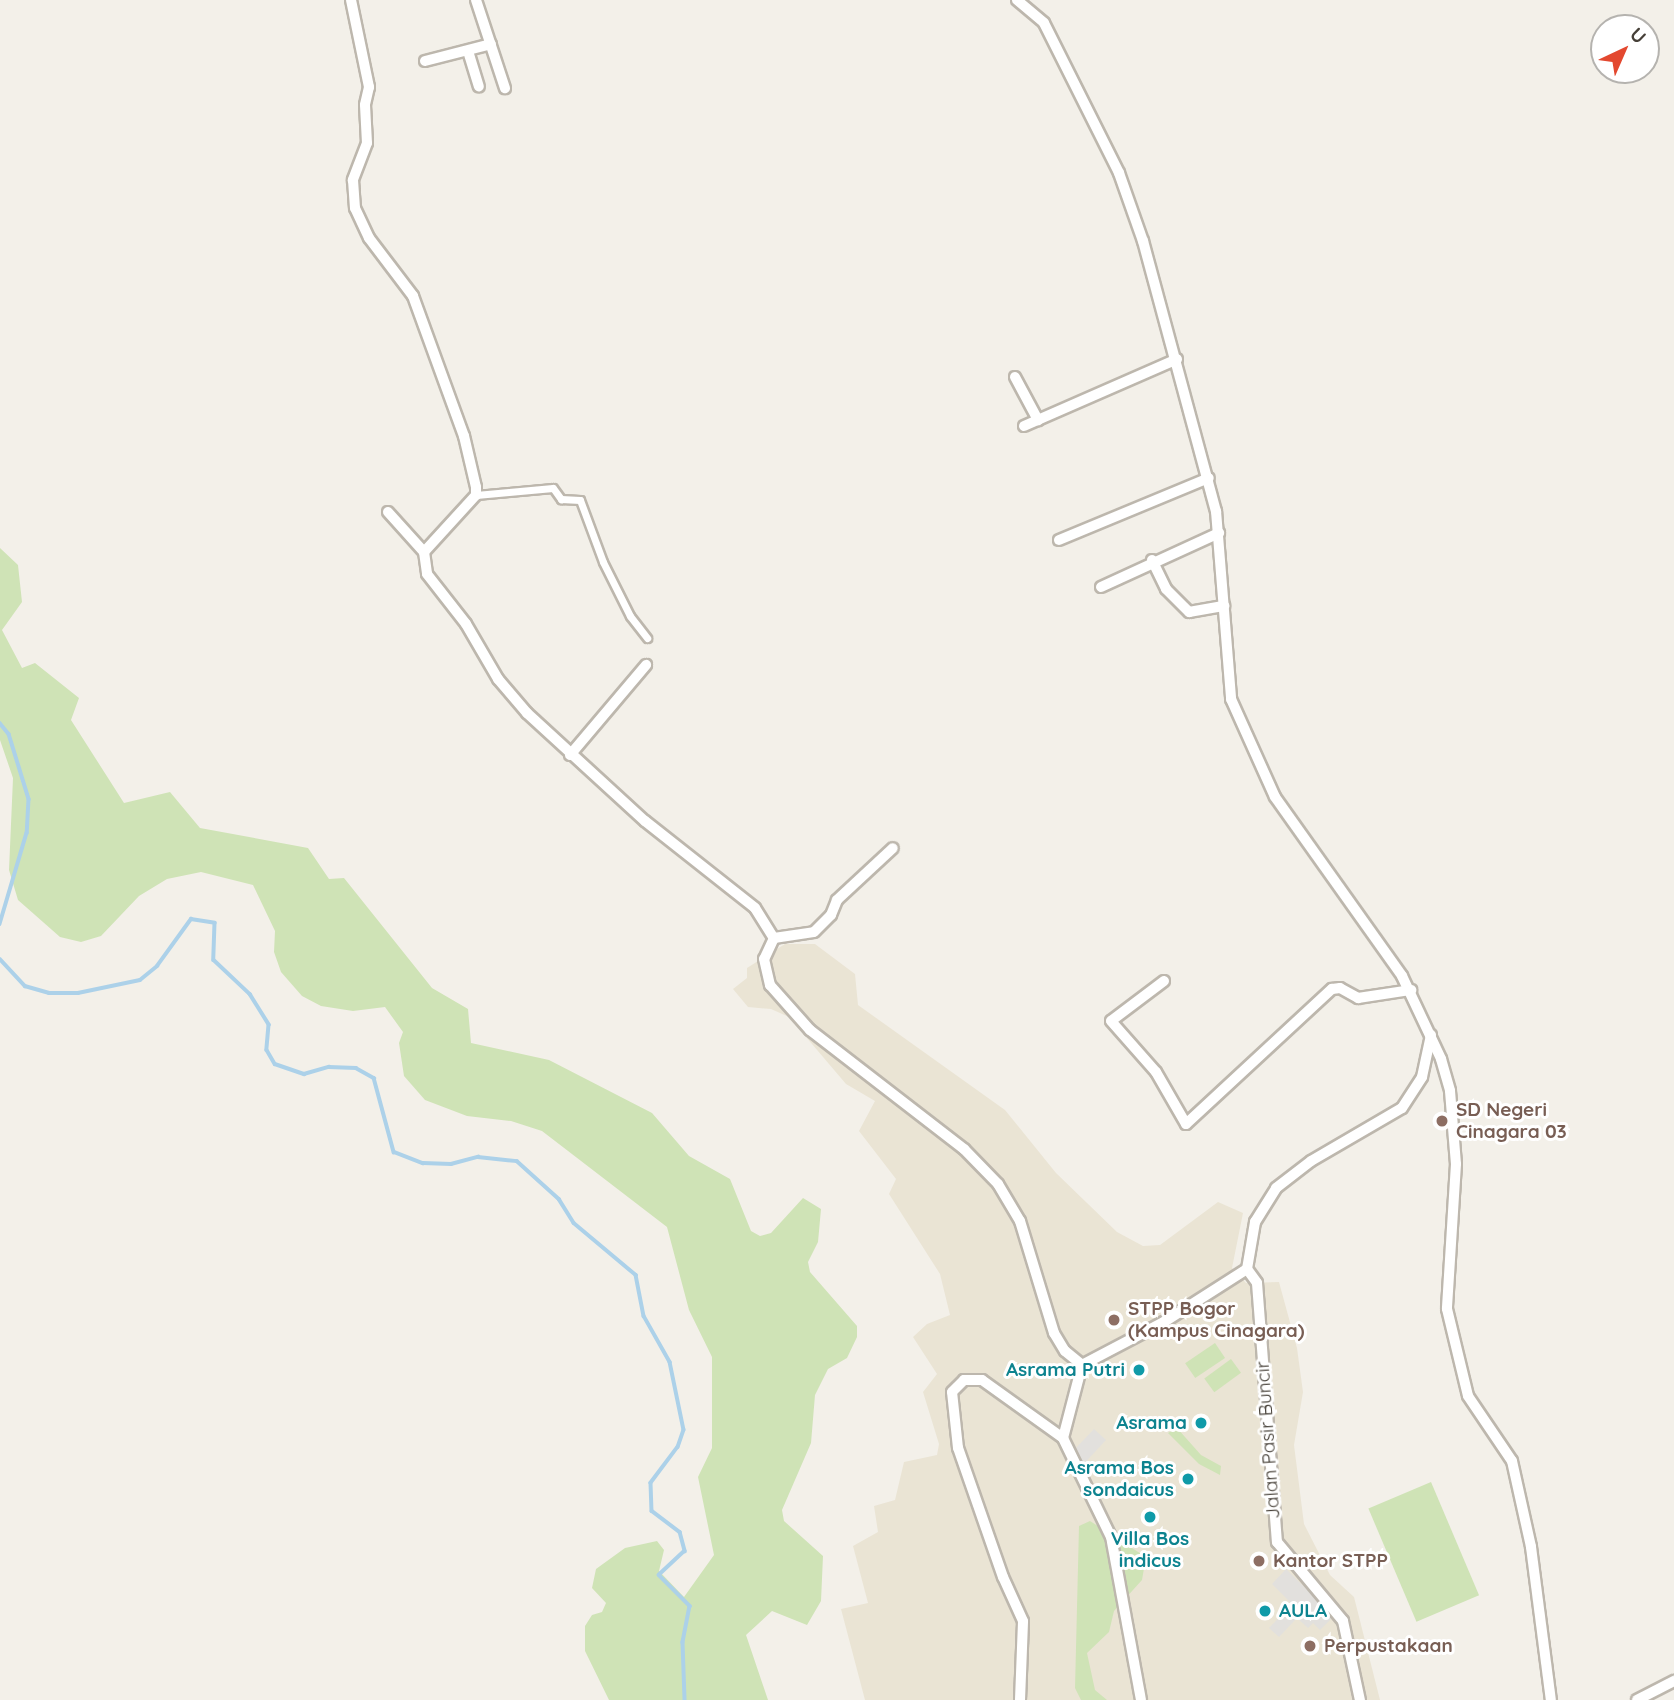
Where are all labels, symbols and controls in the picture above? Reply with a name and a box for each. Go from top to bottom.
north arrow [1590,14,1660,84]
text: U [1625,22,1651,49]
place label: SD Negeri Cinagara 03 [1456,1099,1567,1143]
marker: SD Negeri Cinagara 03 [1434,1113,1450,1129]
place label: STPP Bogor (Kampus Cinagara) [1128,1298,1305,1342]
marker: STPP Bogor (Kampus Cinagara) [1106,1312,1122,1328]
place label: Asrama Putri [1006,1359,1125,1381]
street label: Jalan Pasir Buncir [1251,1360,1285,1520]
marker: Asrama Putri [1131,1362,1147,1378]
place label: Asrama [1116,1412,1187,1434]
marker: Asrama [1193,1415,1209,1431]
place label: Asrama Bos sondaicus [1065,1457,1174,1501]
marker: Asrama Bos sondaicus [1180,1471,1196,1487]
marker: Villa Bos indicus [1142,1509,1158,1525]
place label: Villa Bos indicus [1111,1528,1189,1572]
place label: Kantor STPP [1273,1550,1388,1572]
marker: Kantor STPP [1251,1553,1267,1569]
place label: AULA [1279,1600,1327,1622]
marker: AULA [1257,1603,1273,1619]
place label: Perpustakaan [1324,1635,1453,1657]
marker: Perpustakaan [1302,1638,1318,1654]

